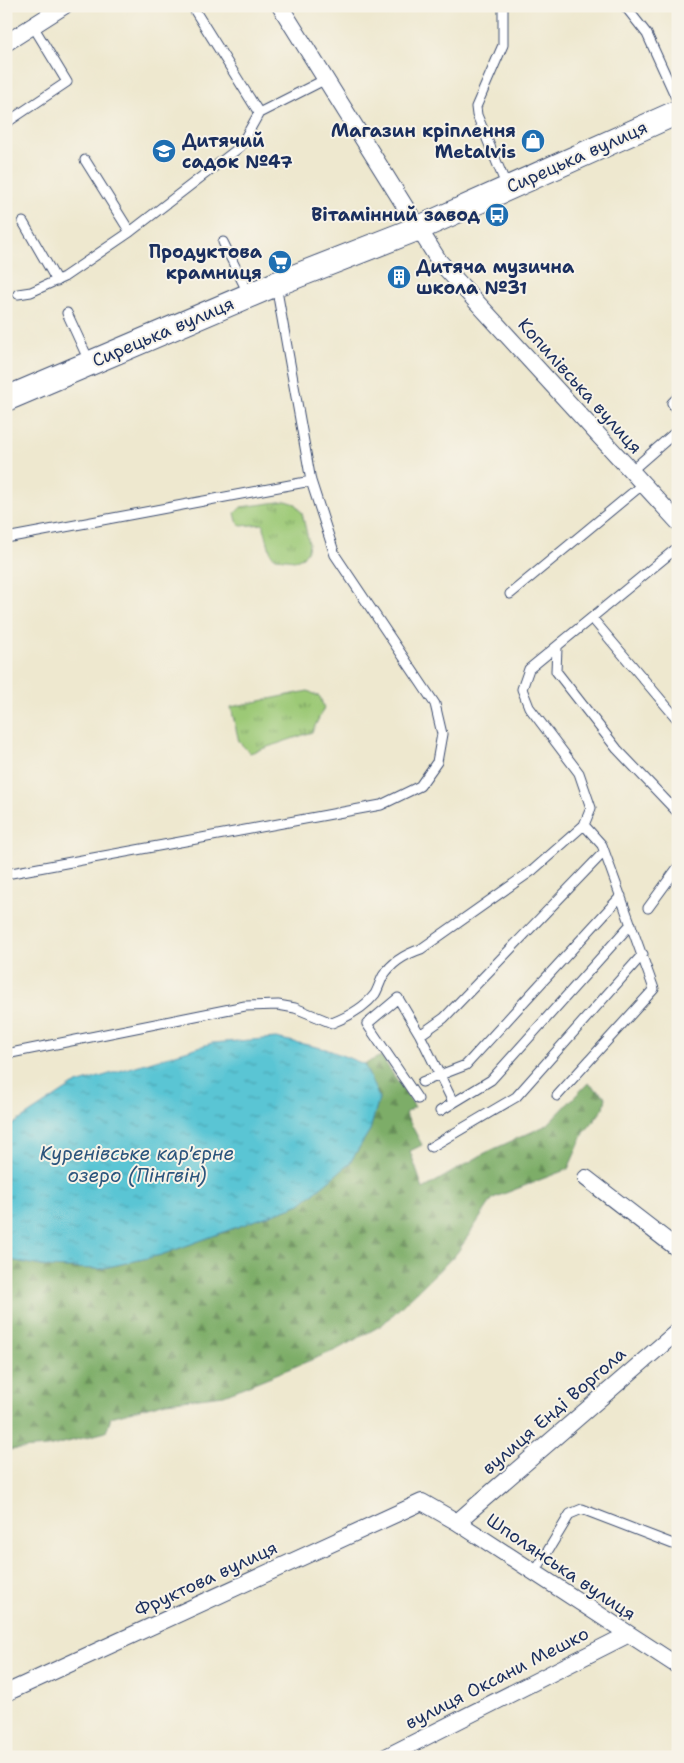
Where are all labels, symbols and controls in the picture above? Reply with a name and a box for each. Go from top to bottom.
street label: Сирецька вулиця [503,115,651,199]
place label: Магазин кріплення Metalvis [331,119,516,164]
shop icon: Магазин кріплення Metalvis [520,128,546,154]
place label: Дитячий садок №47 [182,129,293,174]
school or university icon: Дитячий садок №47 [151,138,177,164]
bus stop icon: Вітамінний завод [484,202,510,228]
place label: Вітамінний завод [311,203,480,227]
place label: Продуктова крамниця [149,240,263,285]
supermarket icon: Продуктова крамниця [267,249,293,275]
place label: Дитяча музична школа №31 [416,255,575,300]
building icon: Дитяча музична школа №31 [386,264,412,290]
street label: Сирецька вулиця [88,291,238,373]
street label: Копилівська вулиця [512,313,648,459]
water label: Куренівське кар'єрне озеро (Пінгвін) [40,1141,234,1188]
street label: вулиця Енді Воргола [477,1342,631,1480]
street label: Шполянська вулиця [481,1508,641,1626]
street label: Фруктова вулиця [131,1535,281,1623]
street label: вулиця Оксани Мешко [401,1621,593,1735]

